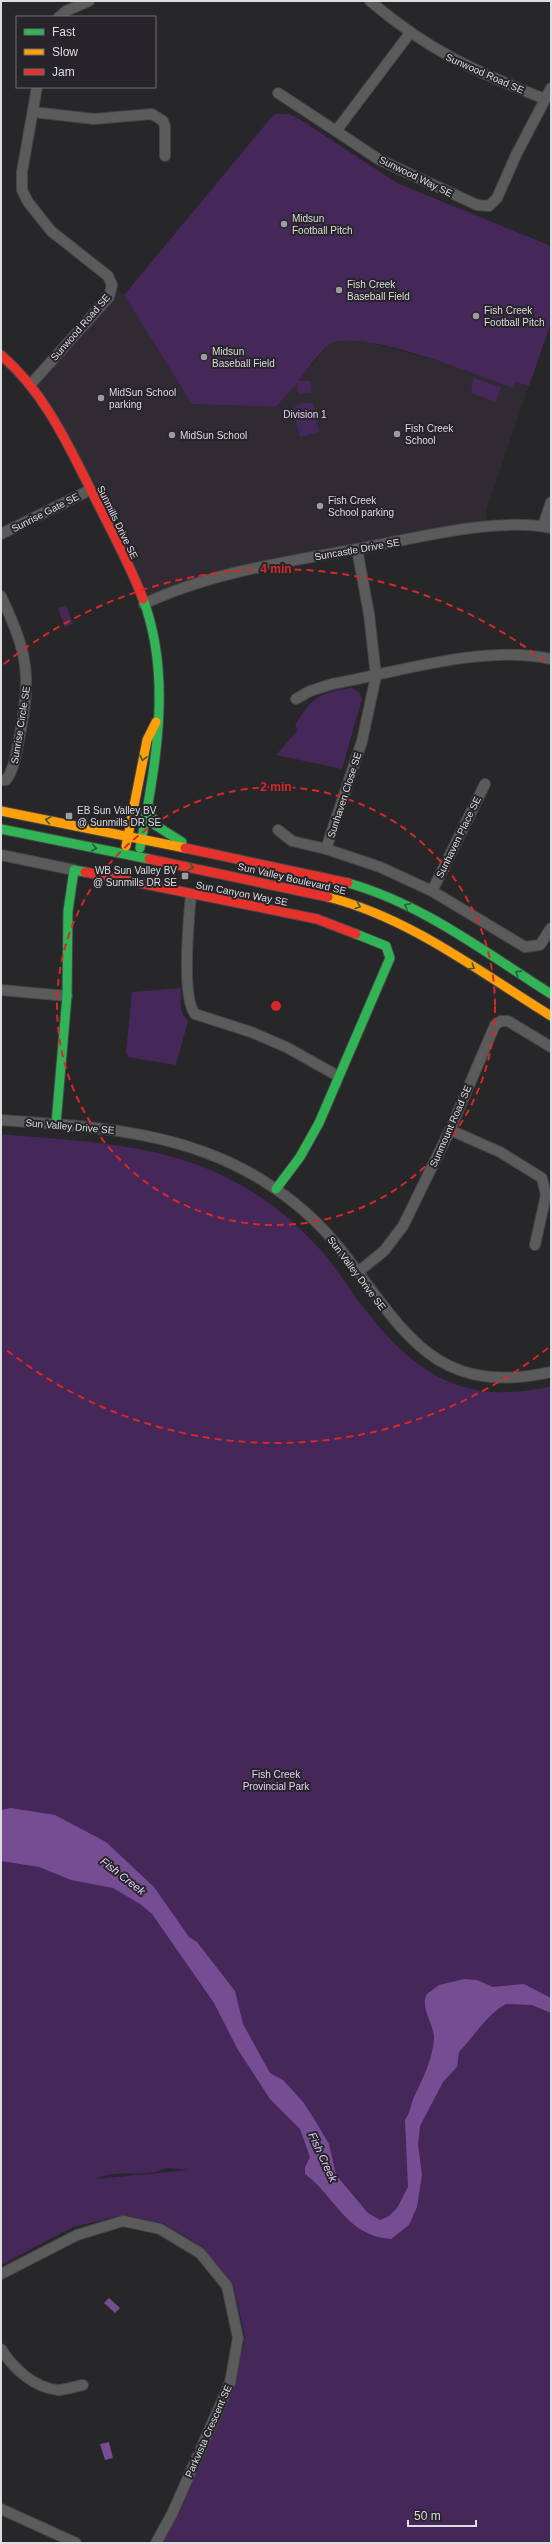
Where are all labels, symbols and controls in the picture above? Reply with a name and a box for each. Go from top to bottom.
legend [16,16,156,88]
text: Fast [52,25,76,39]
text: Slow [52,45,78,59]
street label: Sunwood Road SE [444,51,526,96]
text: Jam [52,65,75,79]
street label: Sunwood Way SE [377,154,455,199]
place label: Midsun Football Pitch [292,213,353,236]
marker: Midsun Football Pitch [279,219,289,229]
place label: Fish Creek Baseball Field [347,279,410,302]
marker: Fish Creek Baseball Field [334,285,344,295]
street label: Sunwood Road SE [49,292,112,363]
place label: Fish Creek Football Pitch [484,305,545,328]
marker: Fish Creek Football Pitch [471,311,481,321]
place label: Midsun Baseball Field [212,346,275,369]
marker: Midsun Baseball Field [199,352,209,362]
place label: MidSun School parking [109,387,176,410]
marker: MidSun School parking [96,393,106,403]
park label: Division 1 [283,409,327,420]
place label: Fish Creek School [405,423,454,446]
marker: Fish Creek School [392,429,402,439]
marker: MidSun School [167,430,177,440]
place label: MidSun School [180,430,247,441]
street label: Sunmills Drive SE [95,484,140,561]
street label: Sunrise Gate SE [10,490,81,534]
place label: Fish Creek School parking [328,495,394,518]
marker: Fish Creek School parking [315,501,325,511]
street label: Suncastle Drive SE [314,537,401,562]
text: 4 min [260,562,292,576]
street label: Sunrise Circle SE [9,685,32,765]
street label: Sunhaven Close SE [325,751,364,839]
one-way arrow [140,755,148,761]
text: 2 min [260,780,292,794]
street label: Sunhaven Place SE [434,795,483,880]
place label: EB Sun Valley BV @ Sunmills DR SE [77,805,161,828]
marker: EB Sun Valley BV @ Sunmills DR SE [64,811,74,821]
one-way arrow [45,816,51,825]
one-way arrow [91,843,97,851]
street label: Sun Valley Boulevard SE [237,861,348,896]
one-way arrow [188,862,194,870]
place label: WB Sun Valley BV @ Sunmills DR SE [93,865,177,888]
marker: WB Sun Valley BV @ Sunmills DR SE [180,871,190,881]
street label: Sun Canyon Way SE [195,879,289,908]
one-way arrow [354,901,361,909]
one-way arrow [403,903,411,911]
one-way arrow [468,962,475,970]
one-way arrow [515,971,522,978]
centre of rings [269,999,283,1013]
street label: Sunmount Road SE [427,1083,474,1169]
street label: Sun Valley Drive SE [25,1117,115,1136]
street label: Sun Valley Drive SE [325,1234,388,1313]
park label: Fish Creek Provincial Park [243,1769,310,1792]
water label: Fish Creek [98,1855,148,1897]
water label: Fish Creek [306,2130,340,2184]
street label: Parkvista Crescent SE [183,2383,234,2479]
scale bar [408,2502,476,2528]
text: 50 m [414,2509,441,2523]

